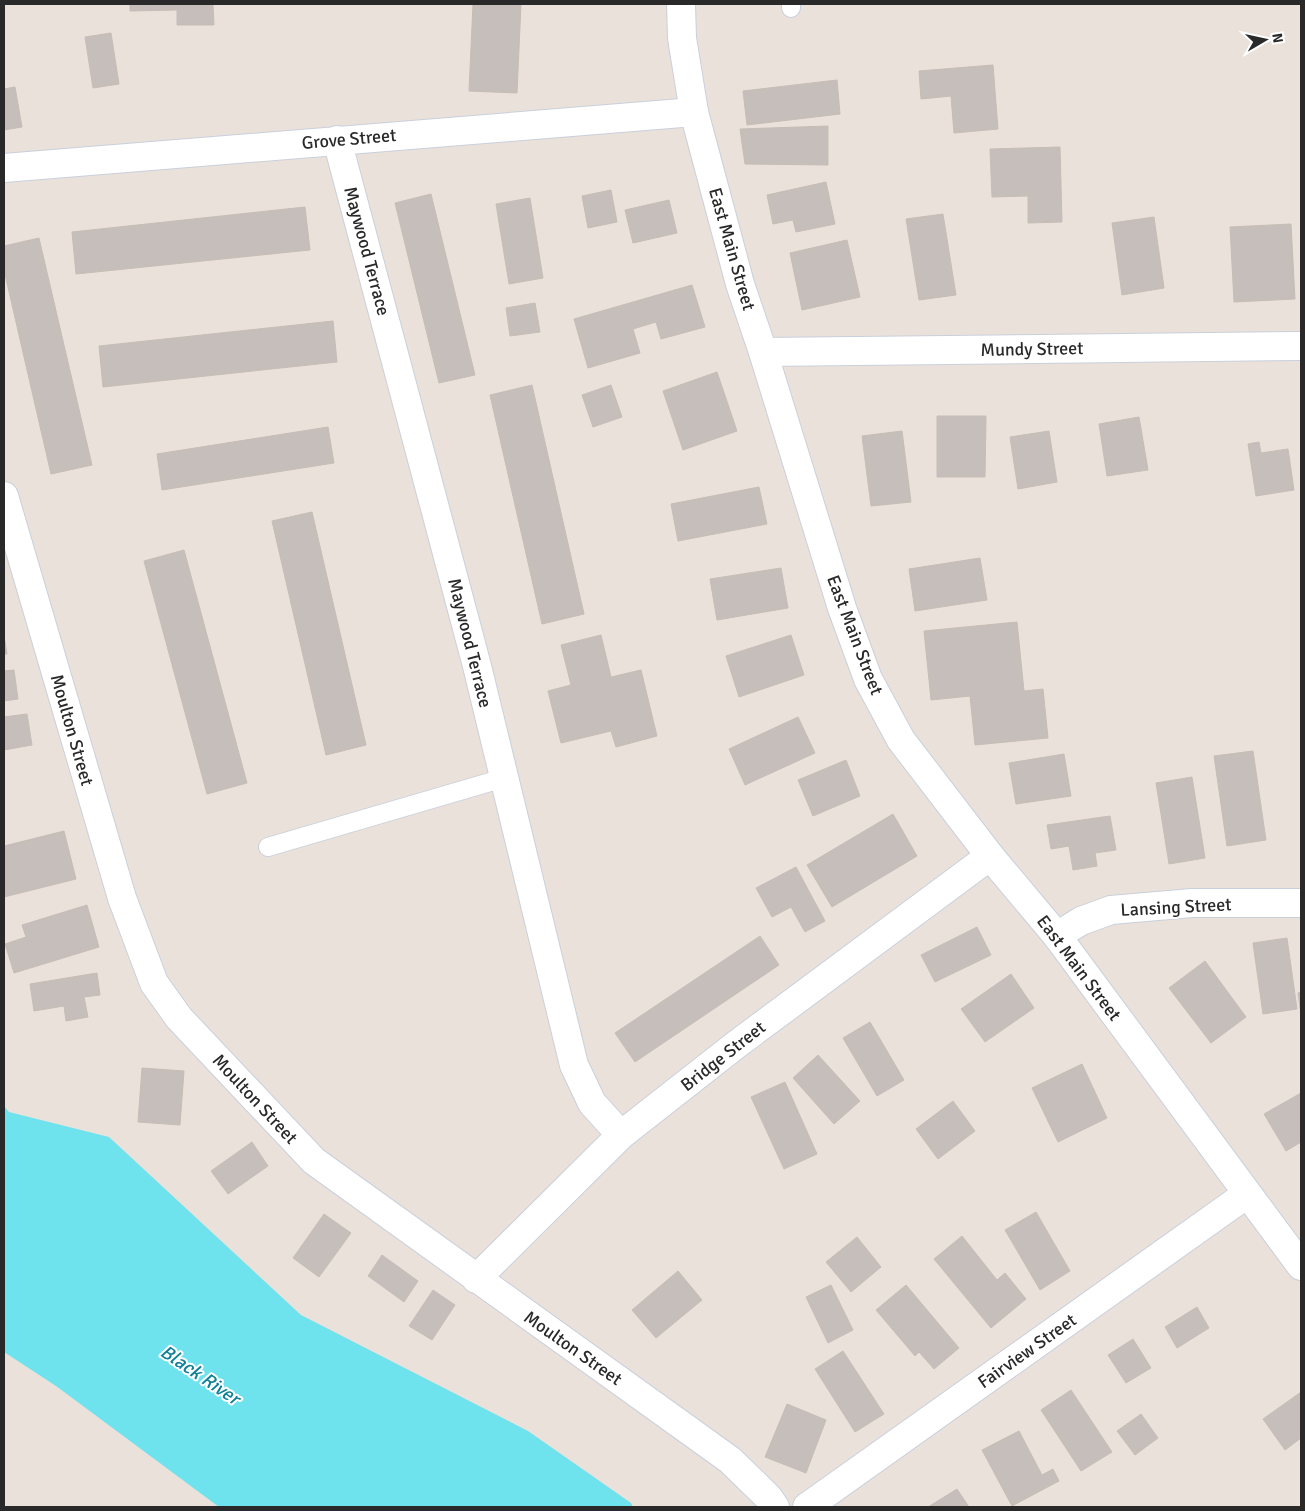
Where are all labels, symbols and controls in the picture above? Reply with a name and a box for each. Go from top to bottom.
north arrow [1240,15,1290,65]
text: N [1268,32,1287,44]
street label: Grove Street [301,124,397,154]
street label: Maywood Terrace [339,184,395,318]
street label: East Main Street [704,185,760,313]
street label: Mundy Street [980,337,1084,361]
street label: East Main Street [822,572,888,698]
street label: Maywood Terrace [443,576,497,710]
street label: Moulton Street [46,672,98,788]
street label: Lansing Street [1120,893,1232,921]
street label: East Main Street [1032,911,1126,1025]
street label: Bridge Street [676,1016,770,1096]
street label: Moulton Street [208,1049,302,1149]
street label: Moulton Street [520,1306,626,1390]
street label: Fairview Street [973,1309,1081,1393]
water label: Black River [156,1340,247,1412]

